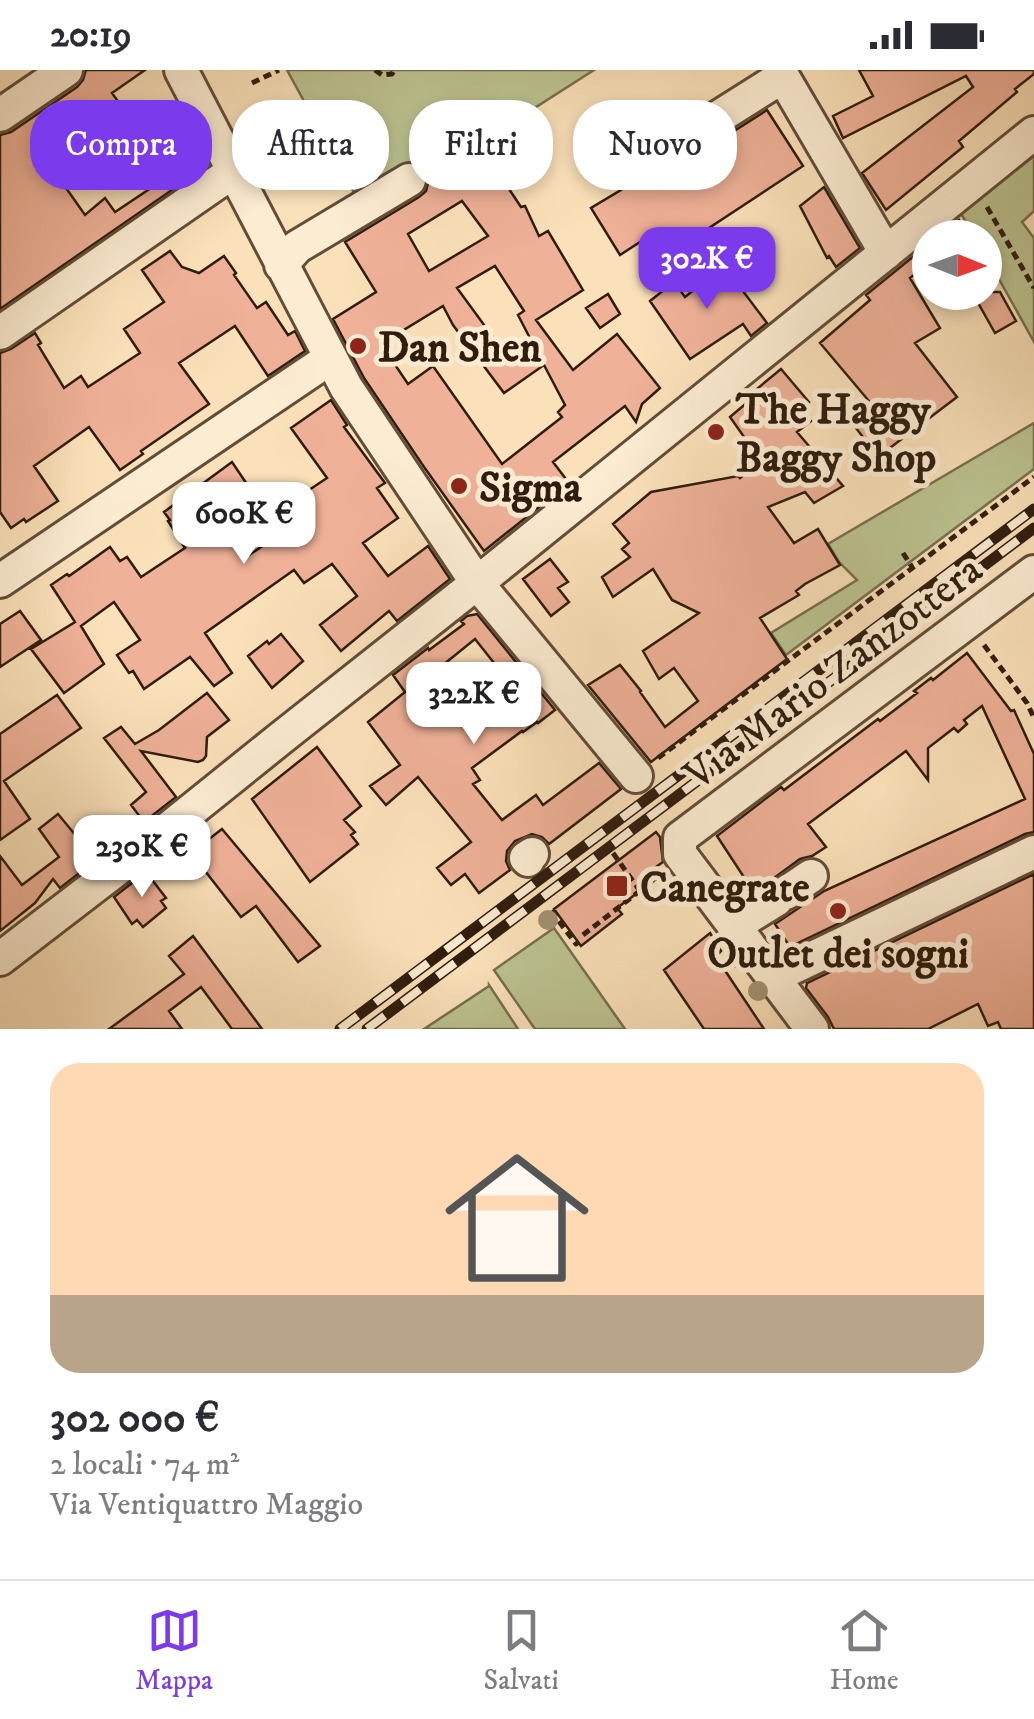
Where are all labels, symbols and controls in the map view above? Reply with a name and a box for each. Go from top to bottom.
text: 20:19 [50,11,132,59]
chip: Compra [30,100,212,190]
chip: Affitta [232,100,389,190]
chip: Filtri [409,100,553,190]
chip: Nuovo [573,100,737,190]
north arrow [912,220,1002,310]
map controls [912,220,1002,310]
pin: 302K € [626,227,788,312]
text: 302K € [661,239,753,279]
place label: Dan Shen [378,323,541,375]
marker: Dan Shen [347,335,369,357]
place label: The Haggy Baggy Shop [735,385,936,485]
marker: The Haggy Baggy Shop [705,421,727,443]
place label: Sigma [479,463,583,515]
marker: Sigma [448,475,470,497]
pin: 600K € [163,482,325,567]
text: 600K € [194,494,294,534]
street label: Via Mario Zanzottera [674,544,993,803]
pin: 322K € [393,662,555,747]
text: 322K € [428,674,520,714]
pin: 230K € [61,815,223,900]
text: 230K € [96,827,188,867]
place label: Canegrate [640,863,810,915]
marker: Canegrate [604,873,630,899]
marker: Outlet dei sogni [827,900,849,922]
place label: Outlet dei sogni [707,929,969,981]
icon: home [427,1128,607,1308]
text: 302 000 € [50,1393,219,1445]
text: 2 locali · 74 m² [50,1445,239,1485]
text: Via Ventiquattro Maggio [50,1485,363,1525]
tab: Mappa [135,1603,213,1698]
tab: Salvati [484,1603,559,1698]
tab: Home [829,1603,899,1698]

